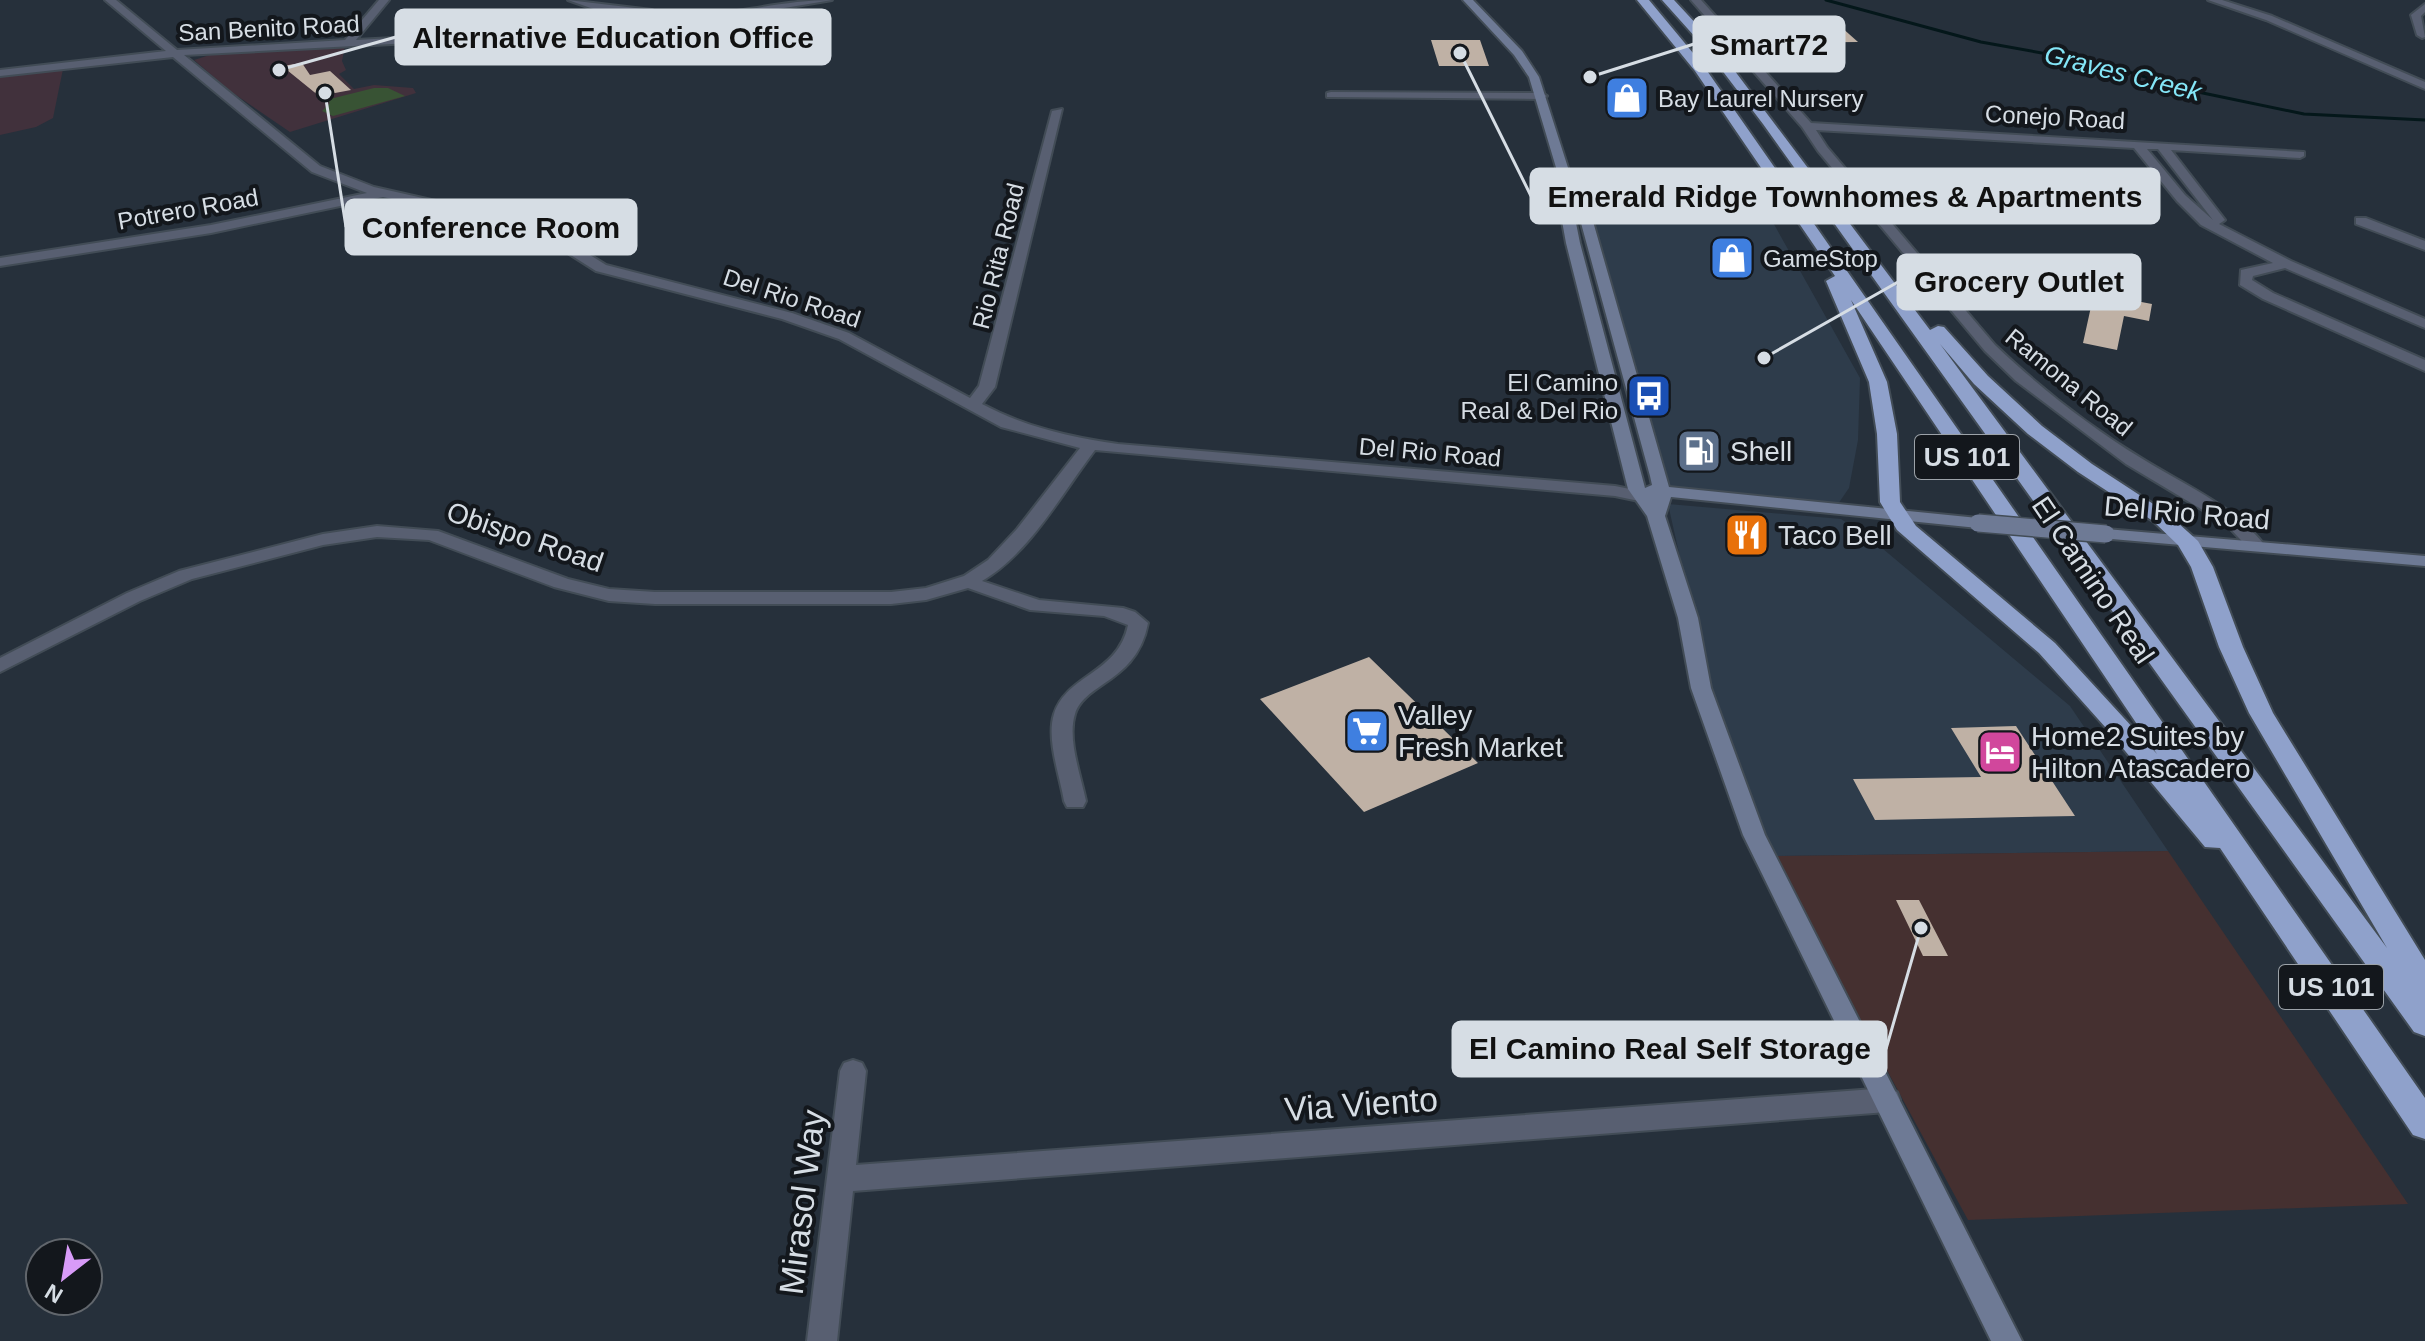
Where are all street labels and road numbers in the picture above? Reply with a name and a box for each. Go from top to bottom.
street label: San Benito Road [178,10,360,46]
street label: Conejo Road [1984,100,2126,134]
street label: Rio Rita Road [967,180,1029,332]
street label: Potrero Road [115,183,261,235]
street label: Del Rio Road [720,263,864,333]
street label: Ramona Road [2000,323,2138,441]
street label: Del Rio Road [1358,432,1502,472]
road number: US 101 [1915,435,2019,479]
street label: Del Rio Road [2103,490,2271,536]
street label: El Camino Real [2026,491,2160,669]
street label: Obispo Road [443,496,607,578]
road number: US 101 [2279,965,2383,1009]
street label: Via Viento [1283,1080,1439,1128]
street label: Mirasol Way [772,1107,832,1297]

